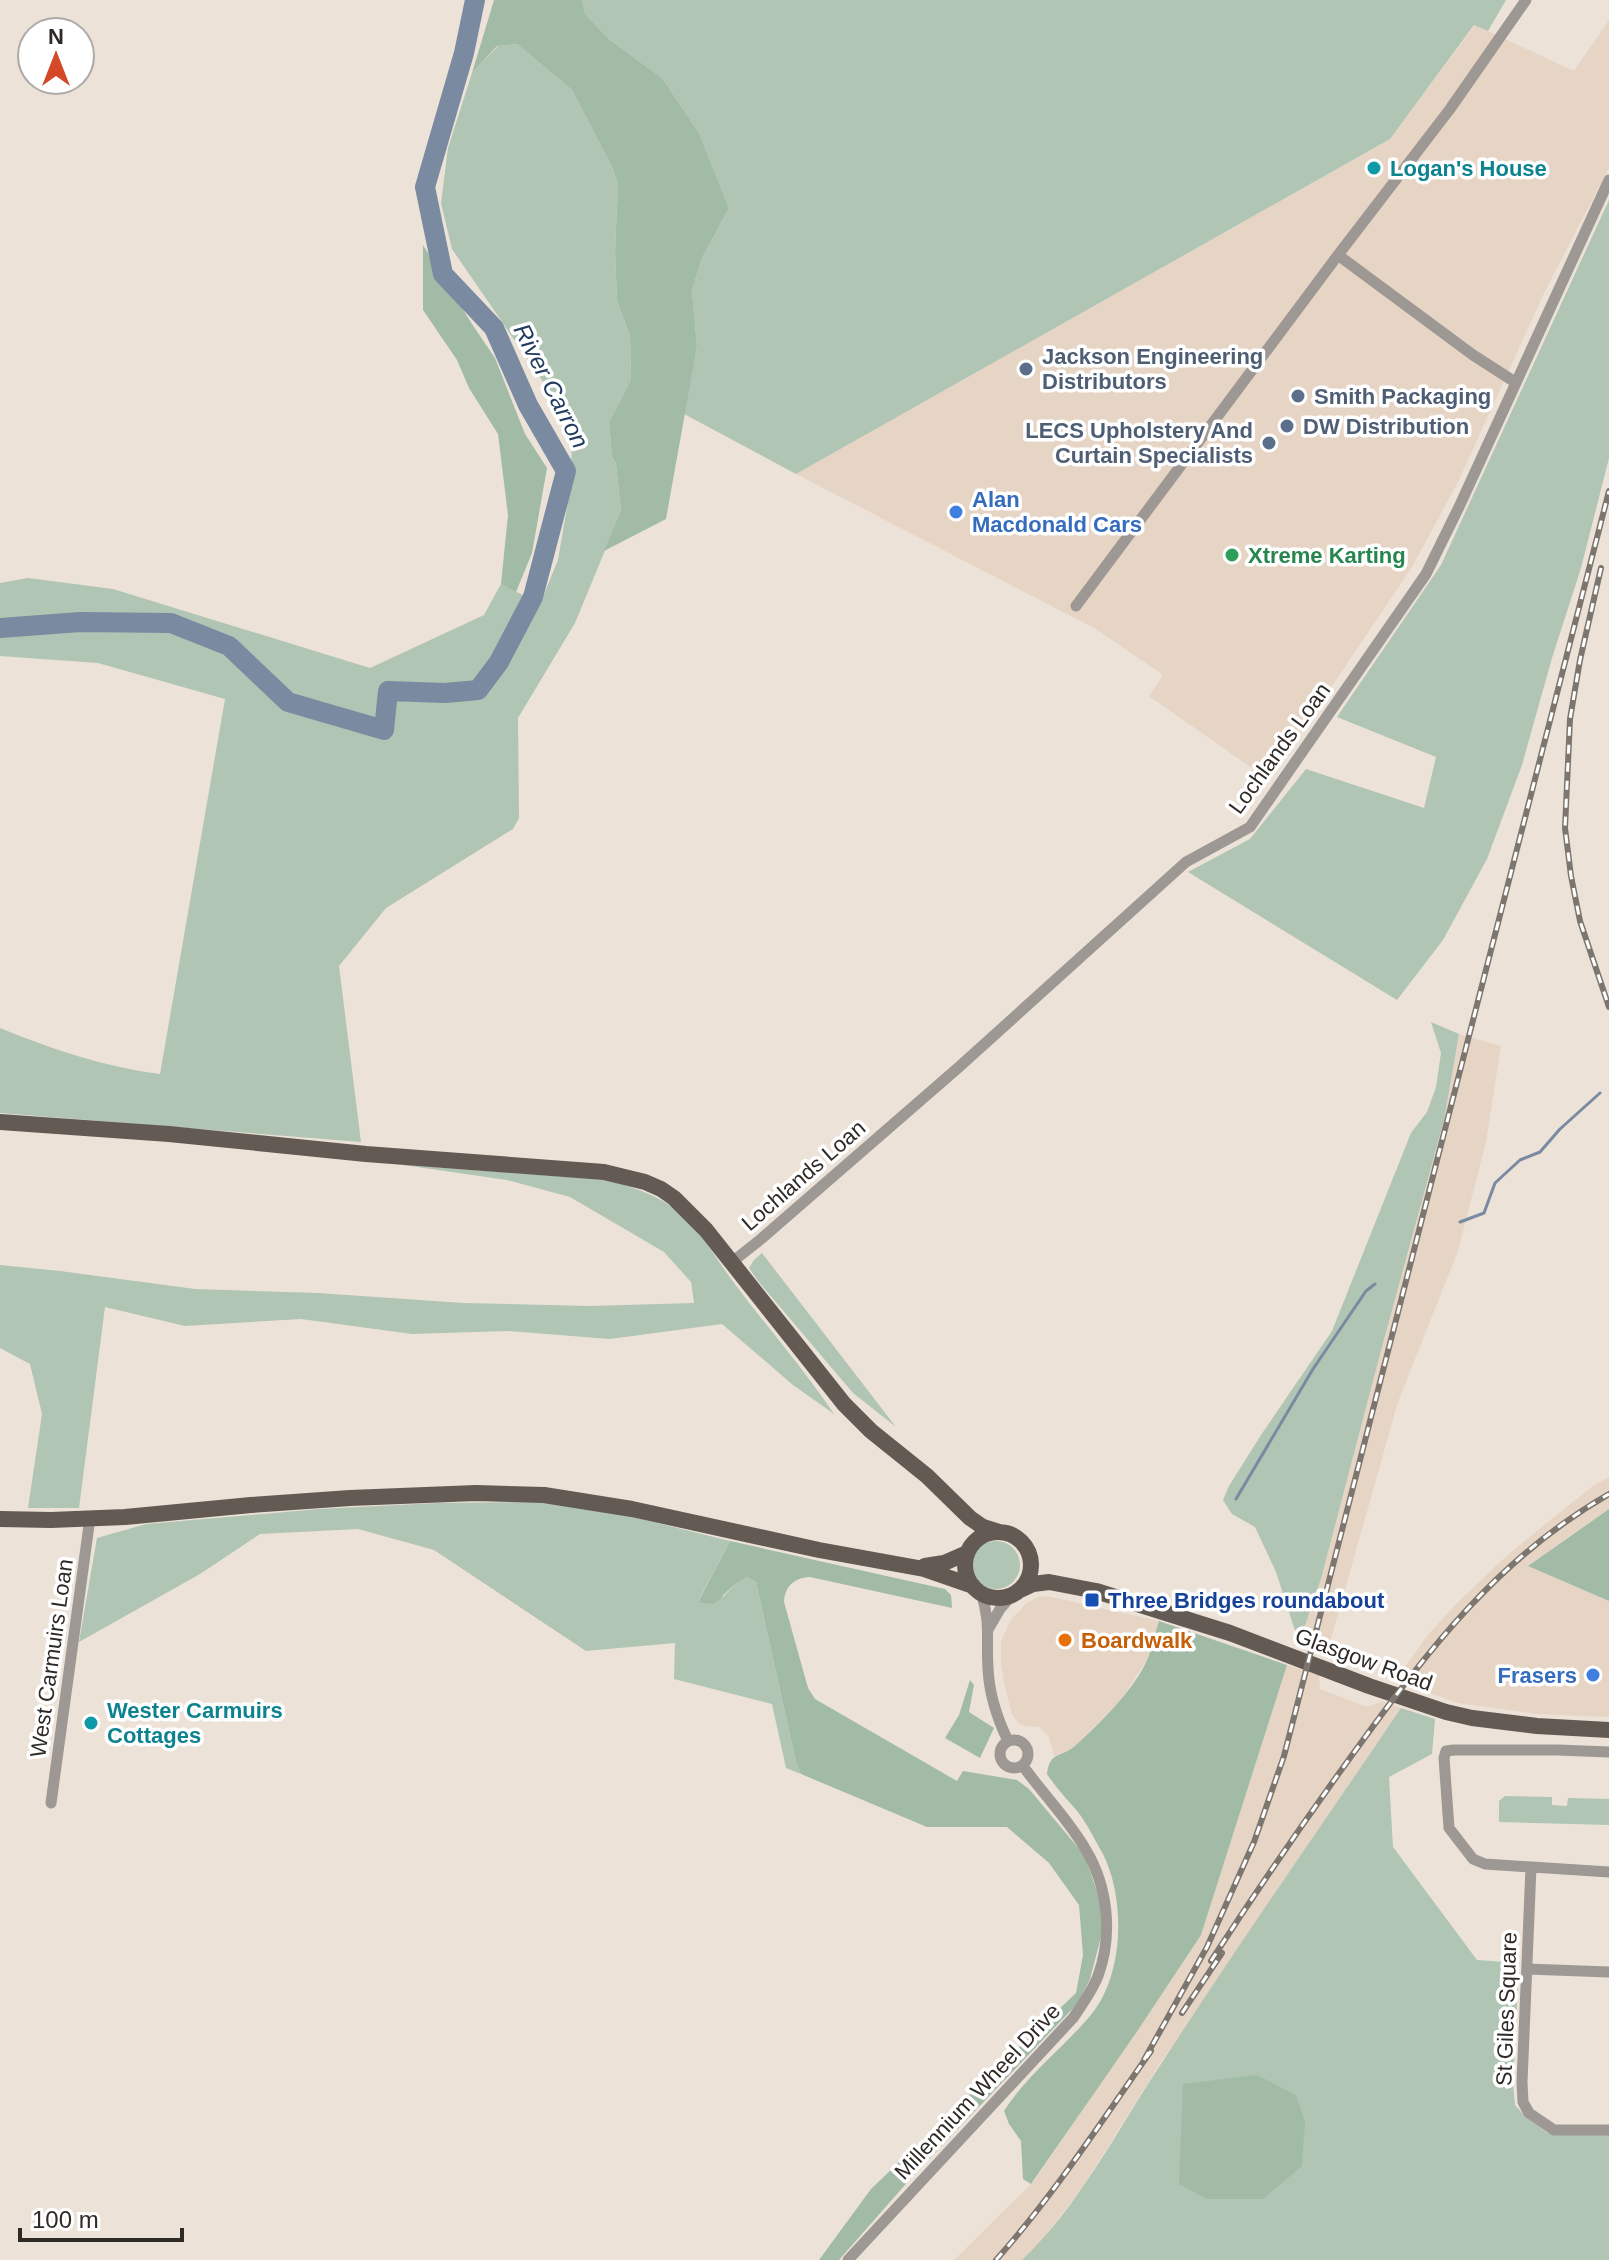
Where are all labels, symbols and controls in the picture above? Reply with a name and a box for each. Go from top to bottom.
north arrow [16,16,96,96]
text: N [48,24,64,49]
place label: Logan's House [1390,156,1547,181]
marker: Logan's House [1365,159,1383,177]
water label: River Carron [509,319,594,453]
place label: Jackson Engineering Distributors [1042,344,1263,394]
marker: Jackson Engineering Distributors [1017,360,1035,378]
place label: Smith Packaging [1314,384,1491,409]
marker: Smith Packaging [1289,387,1307,405]
place label: DW Distribution [1303,414,1469,439]
marker: DW Distribution [1278,417,1296,435]
place label: LECS Upholstery And Curtain Specialists [1025,418,1253,468]
marker: LECS Upholstery And Curtain Specialists [1260,434,1278,452]
place label: Alan Macdonald Cars [972,487,1142,537]
marker: Alan Macdonald Cars [947,503,965,521]
place label: Xtreme Karting [1248,543,1406,568]
marker: Xtreme Karting [1223,546,1241,564]
street label: Lochlands Loan [1224,678,1335,818]
street label: Lochlands Loan [737,1115,870,1236]
street label: West Carmuirs Loan [25,1557,78,1759]
place label: Three Bridges roundabout [1108,1588,1385,1613]
marker: Three Bridges roundabout [1083,1591,1101,1609]
street label: Glasgow Road [1292,1623,1436,1696]
place label: Boardwalk [1081,1628,1193,1653]
marker: Boardwalk [1056,1631,1074,1649]
place label: Frasers [1497,1663,1577,1688]
marker: Frasers [1584,1666,1602,1684]
place label: Wester Carmuirs Cottages [107,1698,283,1748]
marker: Wester Carmuirs Cottages [82,1714,100,1732]
street label: St Giles Square [1491,1932,1522,2086]
street label: Millennium Wheel Drive [889,1998,1065,2184]
scale bar [20,2192,182,2242]
text: 100 m [32,2206,99,2233]

